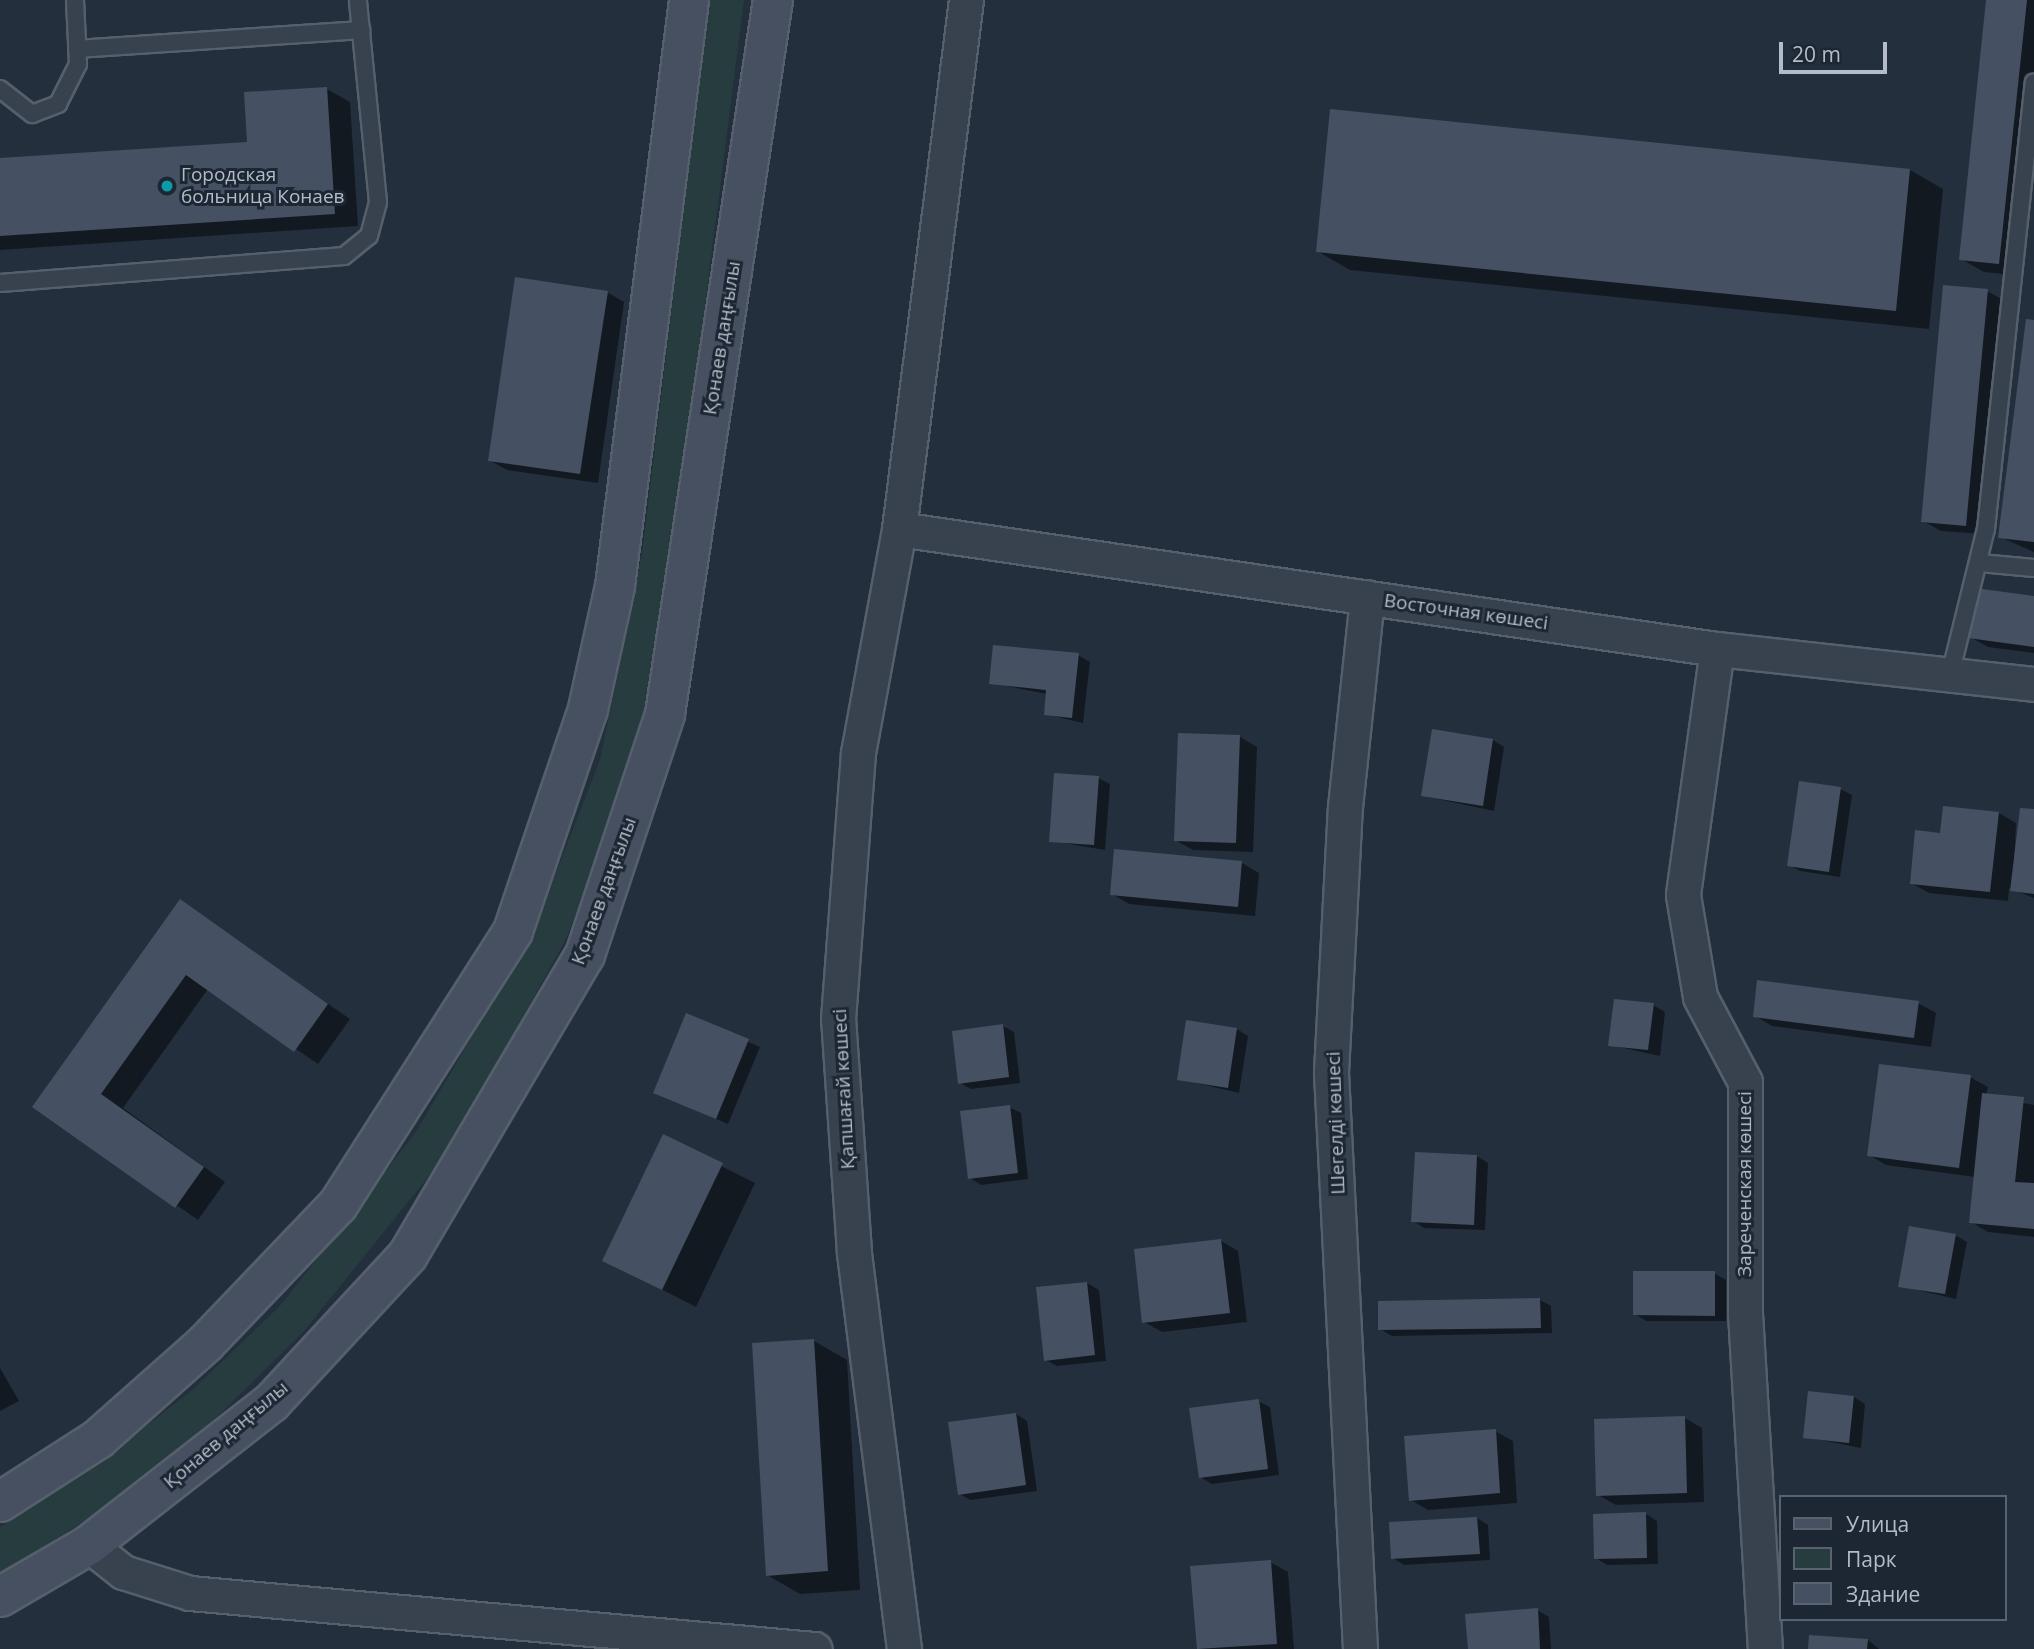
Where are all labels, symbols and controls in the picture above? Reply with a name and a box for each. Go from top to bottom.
scale bar [1782,28,1890,72]
text: 20 m [1792,40,1841,68]
place label: Городская больница Конаев [181,164,344,208]
marker: Городская больница Конаев [159,178,175,194]
street label: Қонаев даңғылы [699,260,745,416]
street label: Восточная көшесі [1382,589,1550,635]
street label: Қонаев даңғылы [567,814,641,968]
street label: Қапшағай көшесі [828,1008,860,1170]
street label: Шегелді көшесі [1322,1051,1350,1195]
street label: Зареченская көшесі [1734,1091,1756,1277]
street label: Қонаев даңғылы [159,1376,293,1494]
legend [1778,1495,2006,1621]
text: Улица [1846,1510,1909,1538]
text: Парк [1846,1545,1897,1573]
text: Здание [1846,1580,1920,1608]

